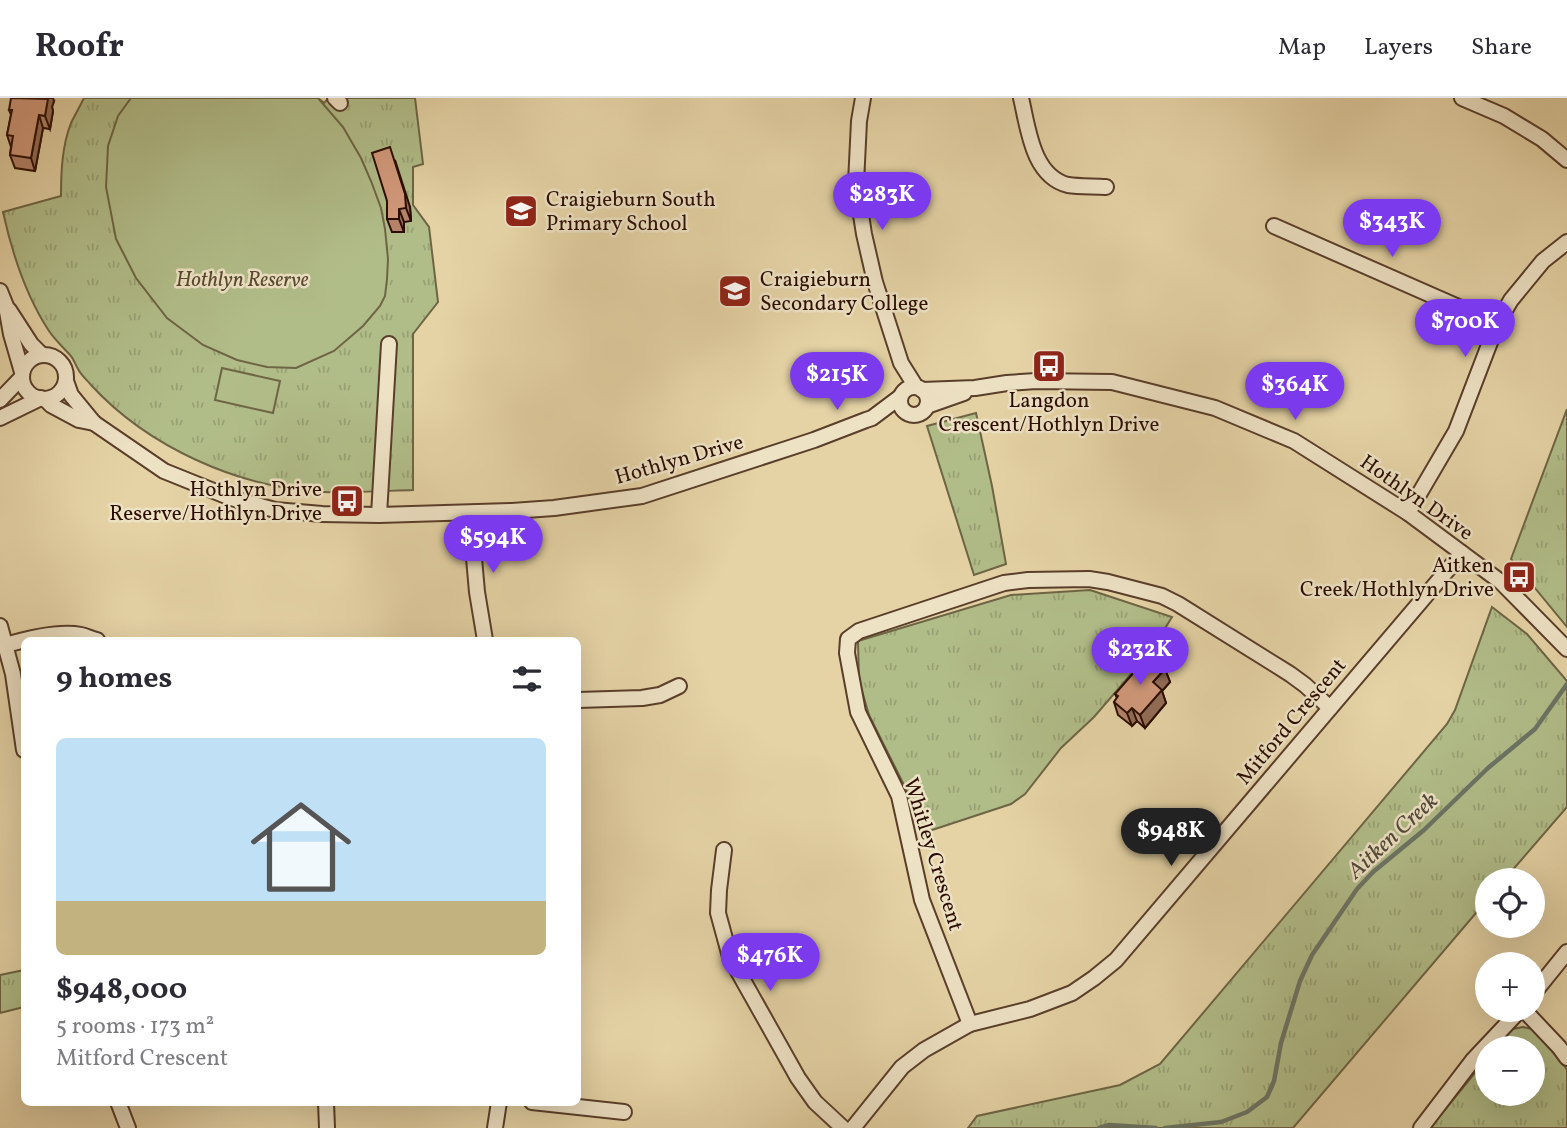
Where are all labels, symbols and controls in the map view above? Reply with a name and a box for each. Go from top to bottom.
text: Roofr [35,25,124,71]
text: Map [1278,31,1326,65]
text: Layers [1364,31,1433,65]
text: Share [1471,31,1532,65]
pin: $283K [833,172,931,232]
text: $283K [849,179,915,211]
place label: Craigieburn South Primary School [546,186,716,239]
school or university icon: Craigieburn South Primary School [502,192,540,230]
pin: $343K [1343,200,1441,259]
text: $343K [1359,206,1425,238]
park label: Hothlyn Reserve [176,266,309,295]
place label: Craigieburn Secondary College [760,266,929,319]
school or university icon: Craigieburn Secondary College [716,272,754,310]
pin: $700K [1416,300,1514,359]
text: $700K [1431,306,1499,338]
bus stop icon: Langdon Crescent/Hothlyn Drive [1030,347,1068,385]
pin: $215K [788,352,886,412]
text: $215K [806,359,868,391]
pin: $364K [1246,362,1344,422]
text: $364K [1261,369,1329,401]
place label: Langdon Crescent/Hothlyn Drive [939,387,1159,440]
street label: Hothlyn Drive [612,428,747,493]
street label: Hothlyn Drive [1354,448,1479,548]
place label: Hothlyn Drive Reserve/Hothlyn Drive [109,476,322,529]
bus stop icon: Hothlyn Drive Reserve/Hothlyn Drive [328,482,366,520]
pin: $594K [444,516,542,575]
text: $594K [460,522,526,554]
place label: Aitken Creek/Hothlyn Drive [1300,552,1494,605]
bus stop icon: Aitken Creek/Hothlyn Drive [1500,558,1538,596]
pin: $232K [1091,628,1189,687]
text: $232K [1108,634,1172,666]
street label: Mitford Crescent [1231,652,1354,791]
text: 9 homes [56,658,172,700]
icon: filters [508,660,546,698]
street label: Whitley Crescent [895,774,970,935]
icon: home [238,784,364,910]
water label: Aitken Creek [1340,786,1446,888]
pin: $948K [1122,808,1220,868]
text: $948K [1137,815,1205,847]
map controls [1475,868,1545,1106]
button: locate [1475,868,1545,938]
pin: $476K [721,934,819,993]
text: $476K [737,940,803,972]
button: + [1475,952,1545,1022]
text: $948,000 [56,969,187,1011]
text: 5 rooms · 173 m² [56,1011,214,1043]
button: − [1475,1036,1545,1106]
text: Mitford Crescent [56,1043,228,1075]

